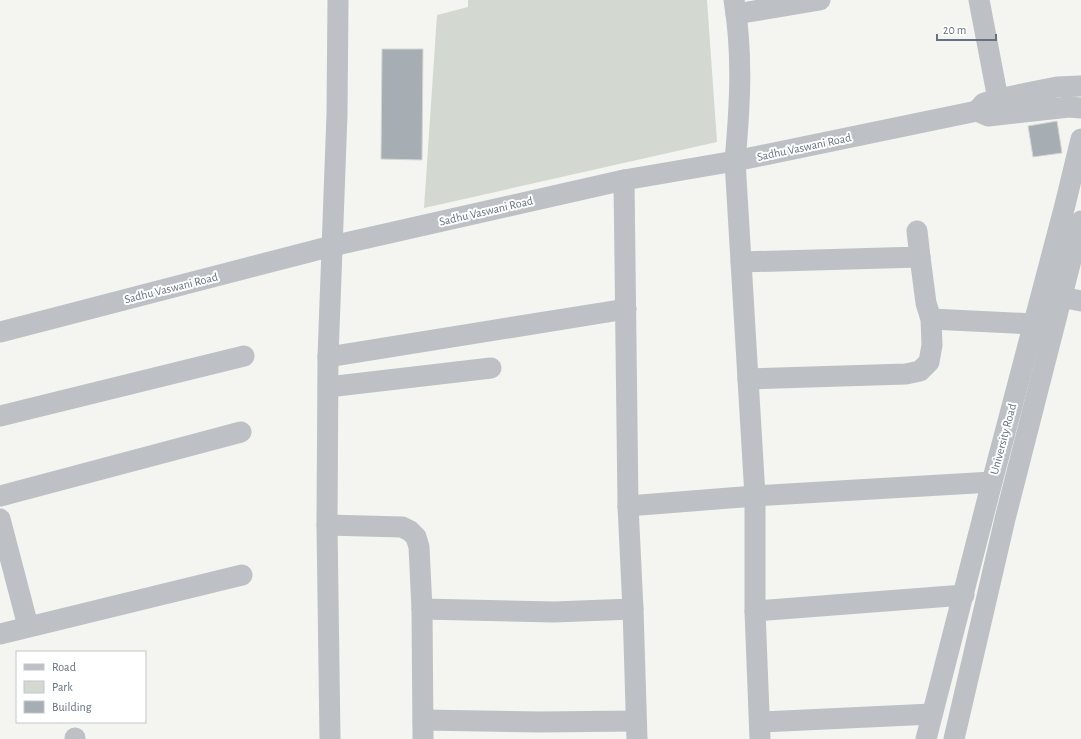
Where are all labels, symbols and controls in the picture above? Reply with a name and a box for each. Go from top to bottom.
scale bar [937,16,996,42]
text: 20 m [943,24,966,36]
street label: Sadhu Vaswani Road [756,131,852,163]
street label: Sadhu Vaswani Road [438,194,534,228]
street label: Sadhu Vaswani Road [123,271,219,305]
street label: University Road [988,402,1019,476]
legend [16,651,146,723]
text: Road [52,661,76,673]
text: Park [52,681,73,693]
text: Building [52,701,92,713]

